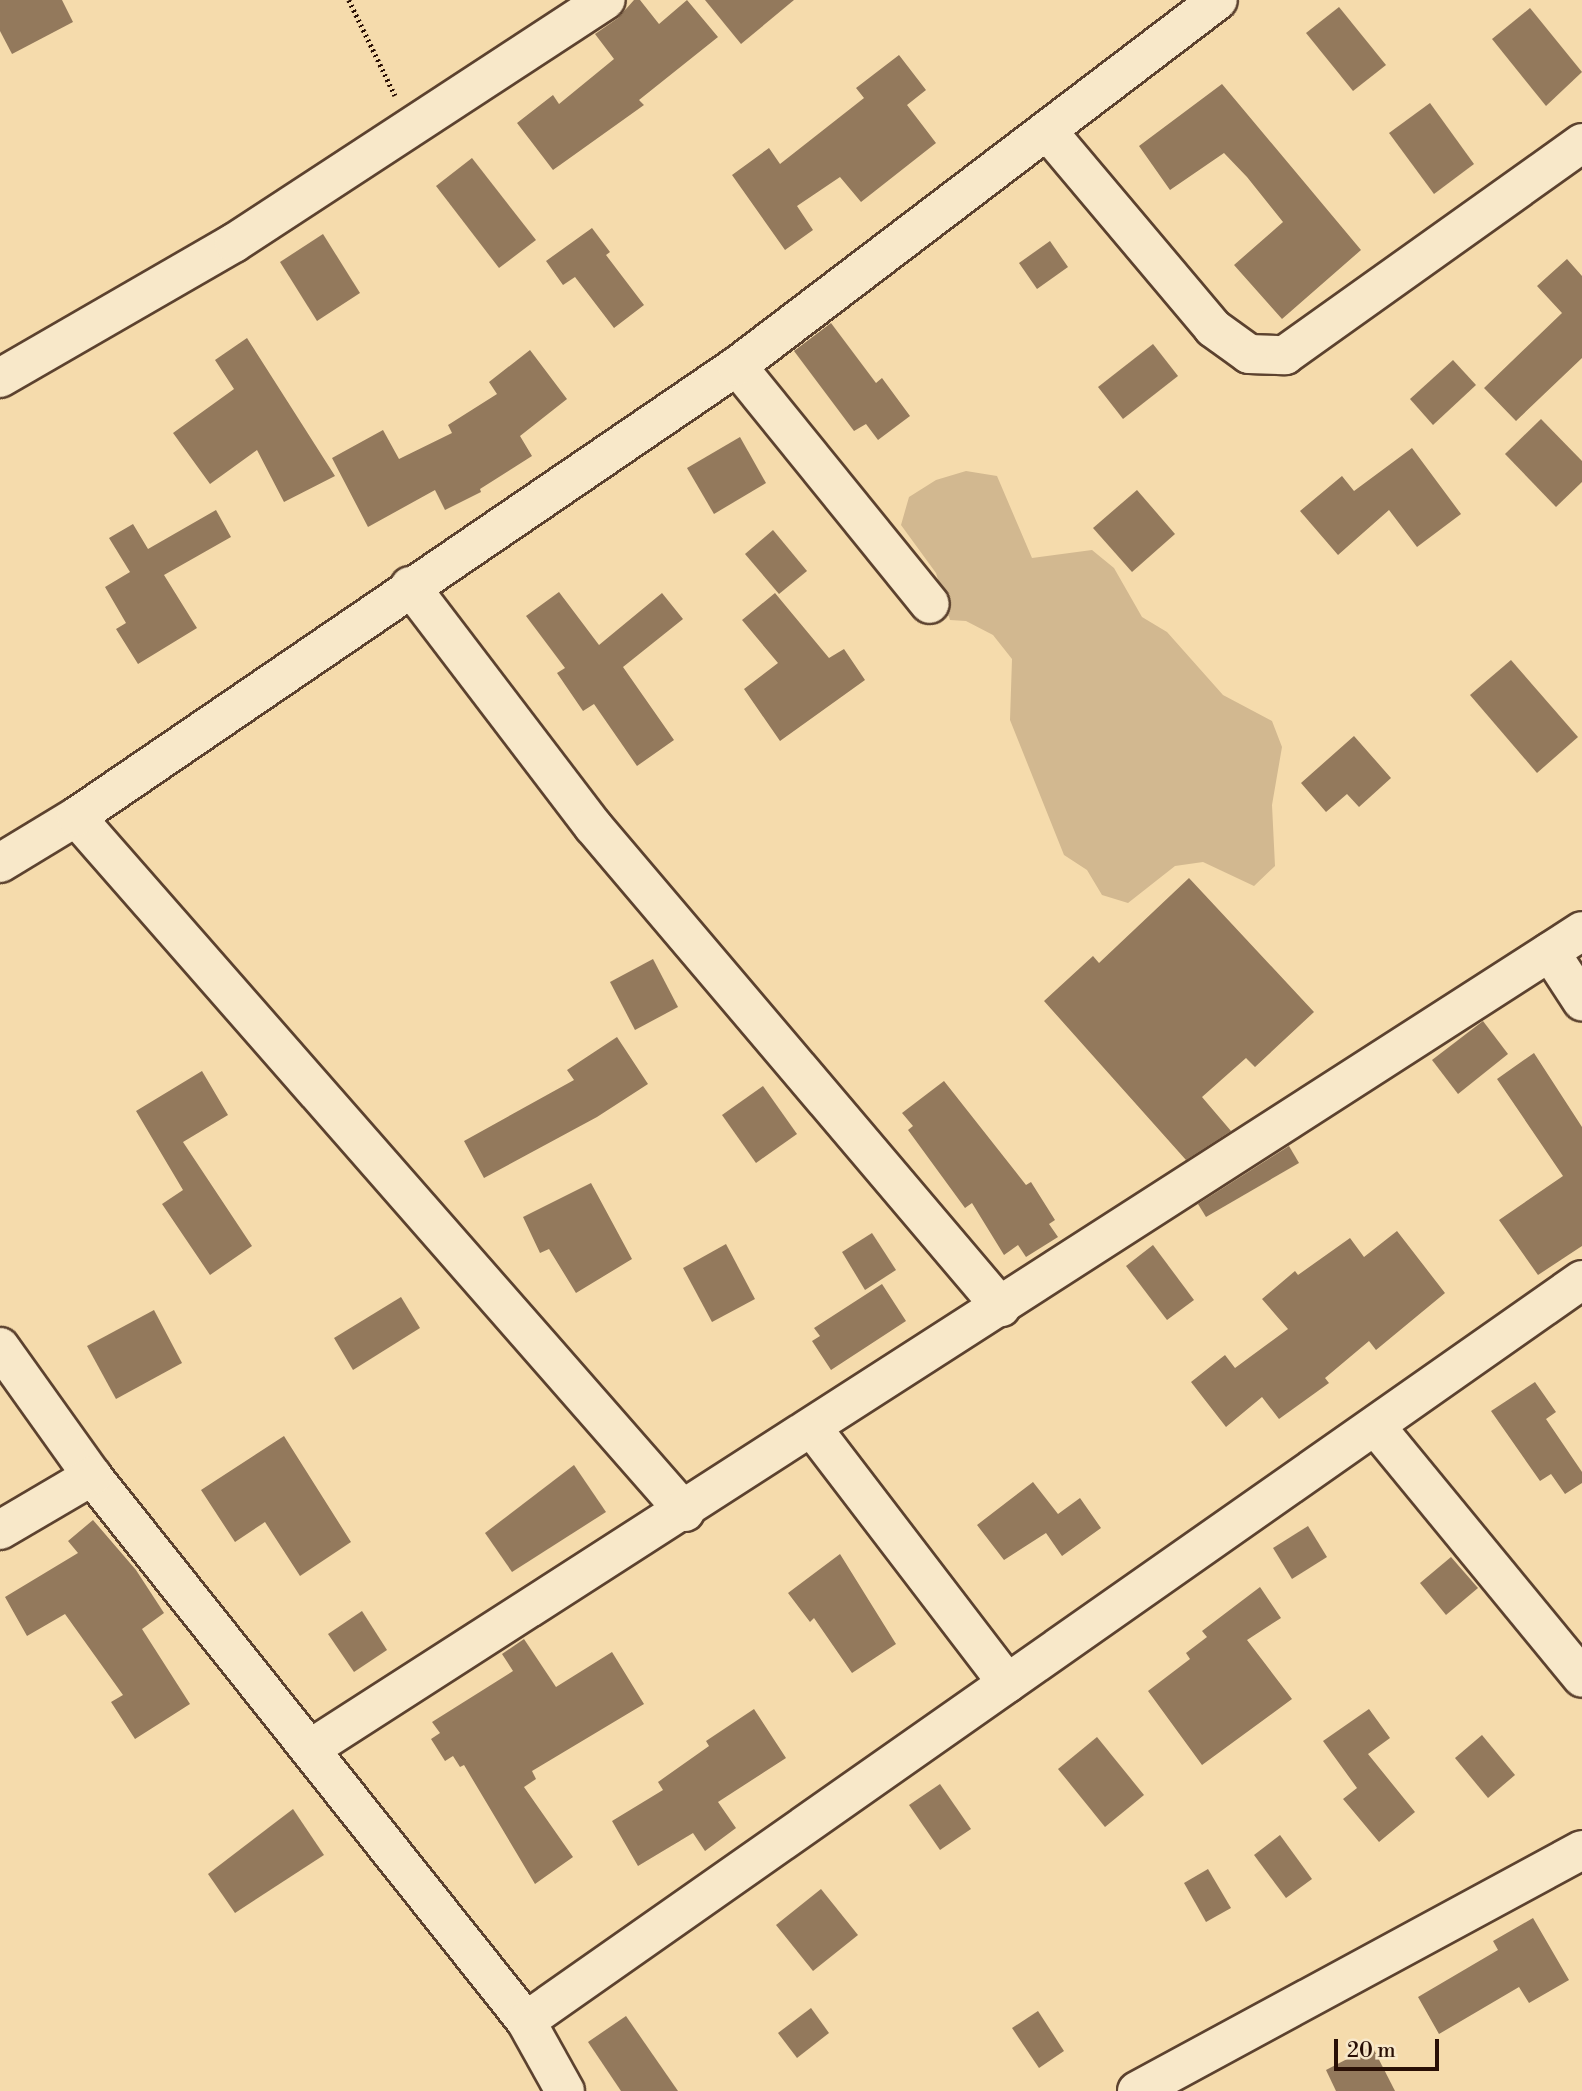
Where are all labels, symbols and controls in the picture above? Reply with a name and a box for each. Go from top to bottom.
scale bar [1337,2024,1442,2068]
text: 20 m [1347,2038,1396,2064]

